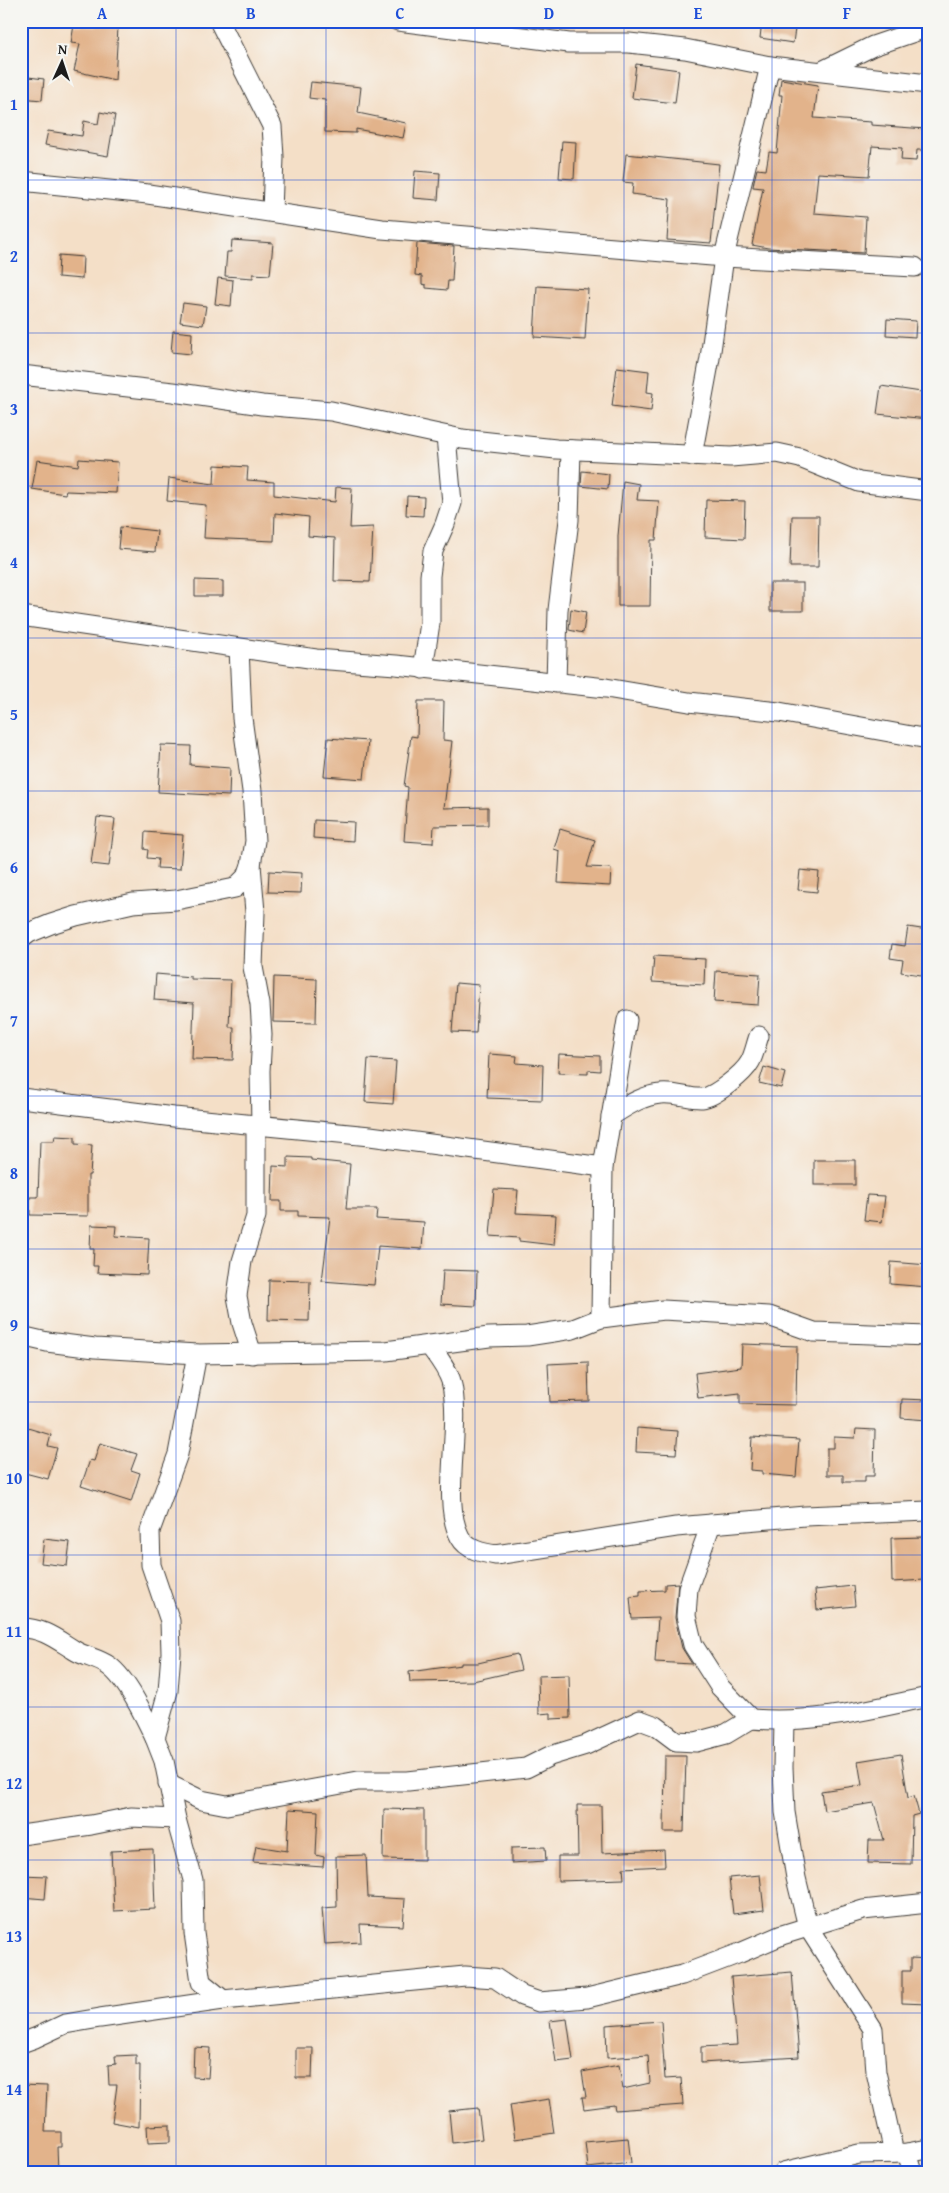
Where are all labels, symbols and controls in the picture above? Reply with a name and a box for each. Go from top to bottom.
text: A [97,1,108,25]
text: B [246,1,256,25]
text: C [395,1,405,25]
text: D [544,1,554,25]
text: E [694,1,703,25]
text: F [843,1,851,25]
north arrow [38,38,88,88]
text: N [57,39,69,59]
text: 1 [10,92,18,116]
text: 2 [10,244,18,268]
text: 3 [10,397,18,421]
text: 4 [10,550,18,574]
text: 5 [10,702,18,726]
text: 6 [10,855,18,879]
text: 7 [10,1008,18,1032]
text: 8 [10,1161,18,1185]
text: 9 [10,1313,18,1337]
text: 10 [6,1466,22,1490]
text: 11 [6,1619,22,1643]
text: 12 [6,1771,22,1795]
text: 13 [6,1924,22,1948]
text: 14 [6,2077,22,2101]

